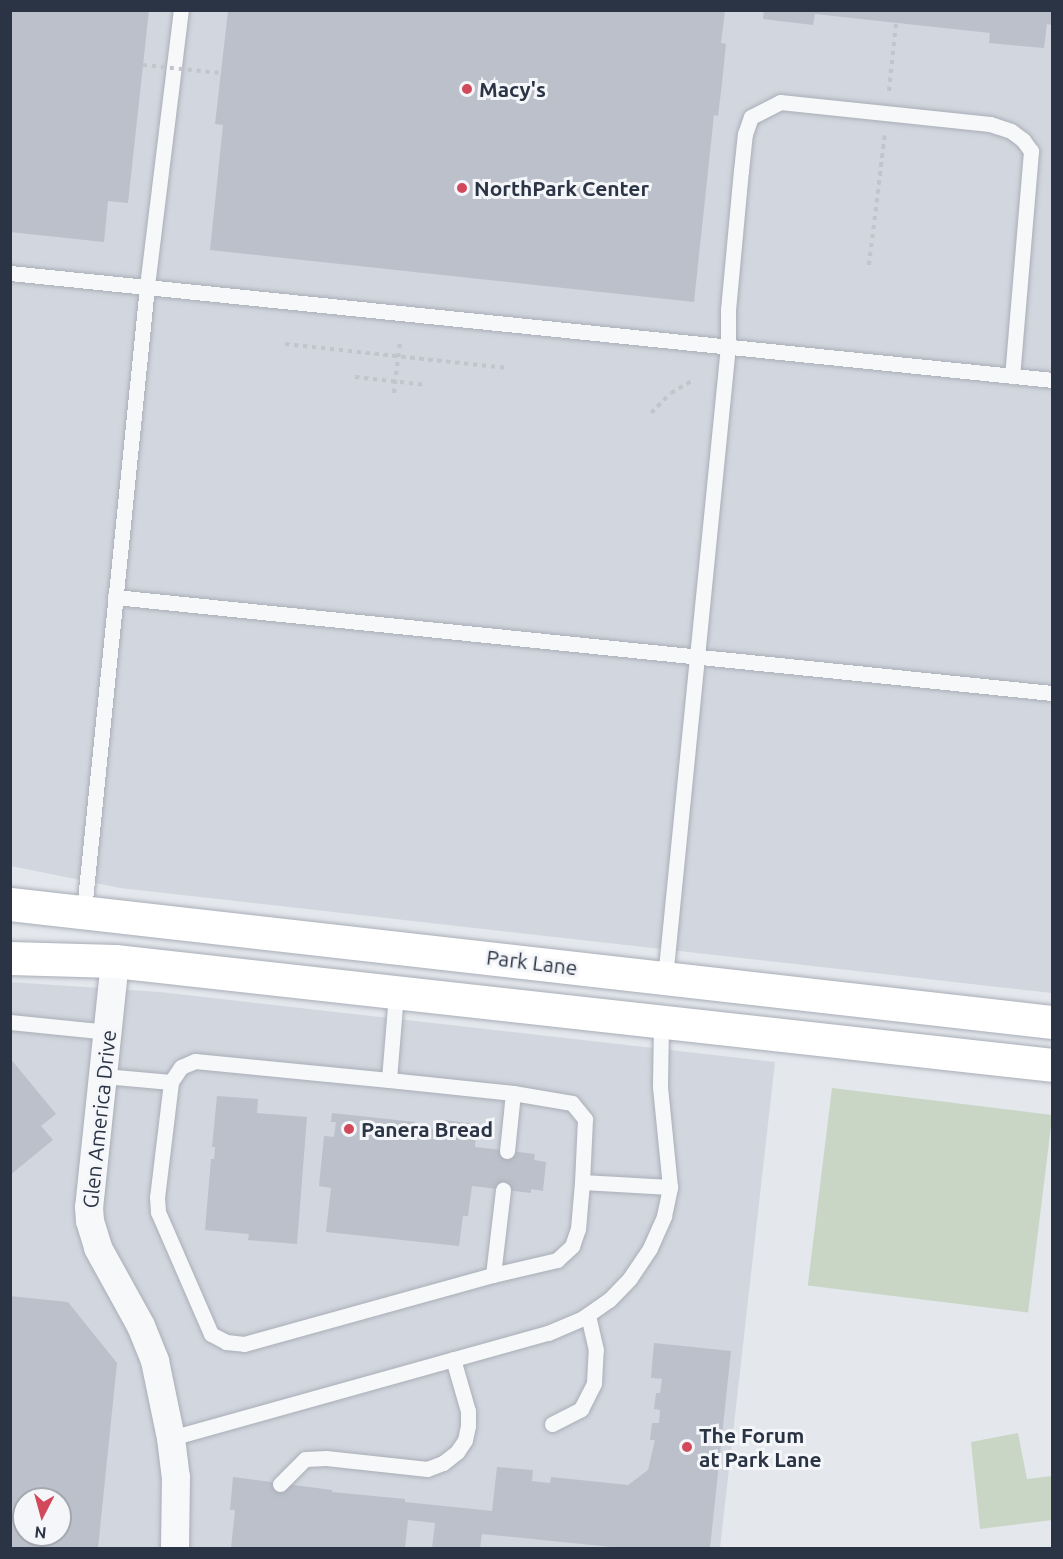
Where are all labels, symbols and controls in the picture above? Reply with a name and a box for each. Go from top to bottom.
place label: Macy's [479,76,546,102]
marker: Macy's [460,82,474,96]
place label: NorthPark Center [474,175,649,201]
marker: NorthPark Center [455,181,469,195]
street label: Park Lane [485,944,579,980]
street label: Glen America Drive [77,1029,121,1209]
place label: Panera Bread [361,1116,493,1142]
marker: Panera Bread [342,1122,356,1136]
place label: The Forum at Park Lane [699,1422,822,1472]
marker: The Forum at Park Lane [680,1440,694,1454]
north arrow [12,1487,72,1547]
text: N [33,1523,47,1542]

